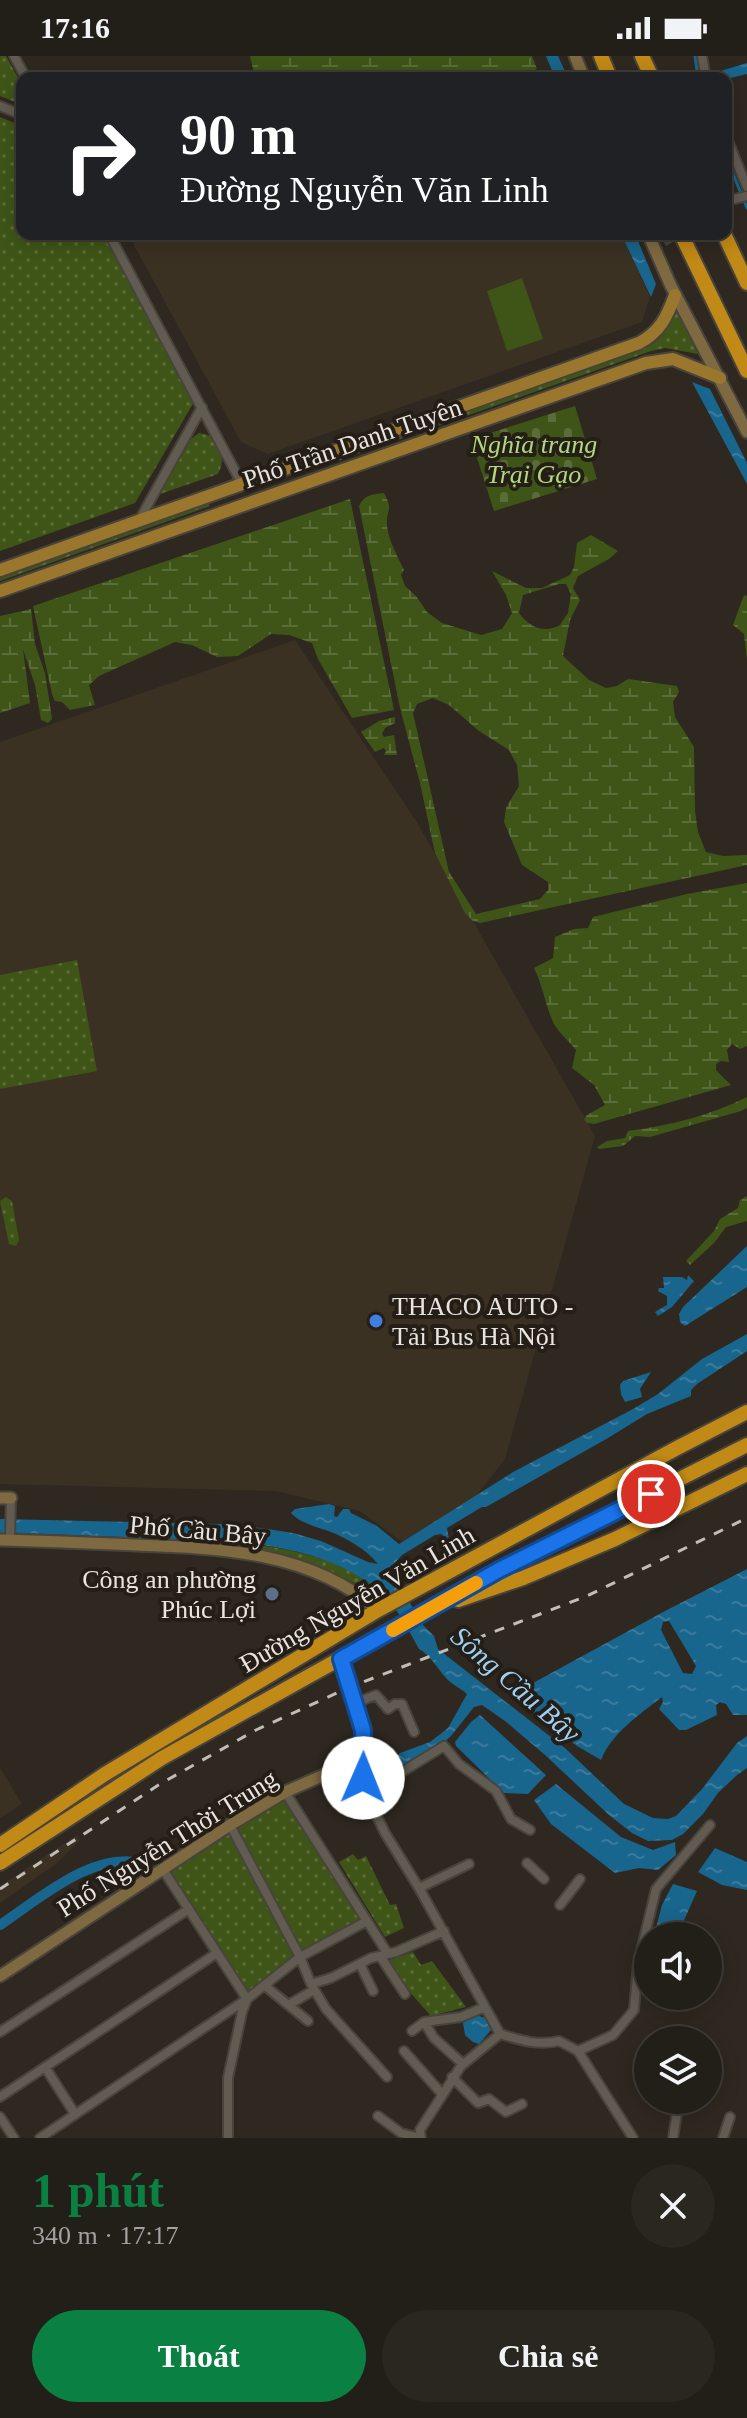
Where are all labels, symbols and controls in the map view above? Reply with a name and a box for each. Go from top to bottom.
text: 17:16 [40,11,110,44]
icon: right [48,104,152,208]
text: 90 m [180,104,297,166]
text: Đường Nguyễn Văn Linh [180,170,549,210]
street label: Phố Trần Danh Tuyên [239,392,465,494]
park label: Nghĩa trang Trại Gạo [470,430,597,489]
place label: THACO AUTO - Tải Bus Hà Nội [392,1292,574,1351]
marker: THACO AUTO - Tải Bus Hà Nội [367,1312,385,1330]
pin [617,1460,685,1528]
icon: arrive [629,1472,673,1516]
street label: Phố Cầu Bây [128,1510,268,1551]
street label: Đường Nguyễn Văn Linh [235,1520,480,1679]
place label: Công an phường Phúc Lợi [82,1565,256,1624]
marker: Công an phường Phúc Lợi [263,1585,281,1603]
water label: Sông Cầu Bây [445,1620,587,1749]
position arrow [321,1736,405,1820]
street label: Phố Nguyễn Thời Trung [52,1764,283,1923]
map controls [634,1922,722,2114]
button: sound [634,1922,722,2010]
button: layers [634,2026,722,2114]
text: 1 phút [32,2164,164,2217]
button: close [631,2164,715,2248]
text: 340 m · 17:17 [32,2221,179,2250]
button: Thoát [32,2310,366,2402]
button: Chia sẻ [382,2310,715,2402]

